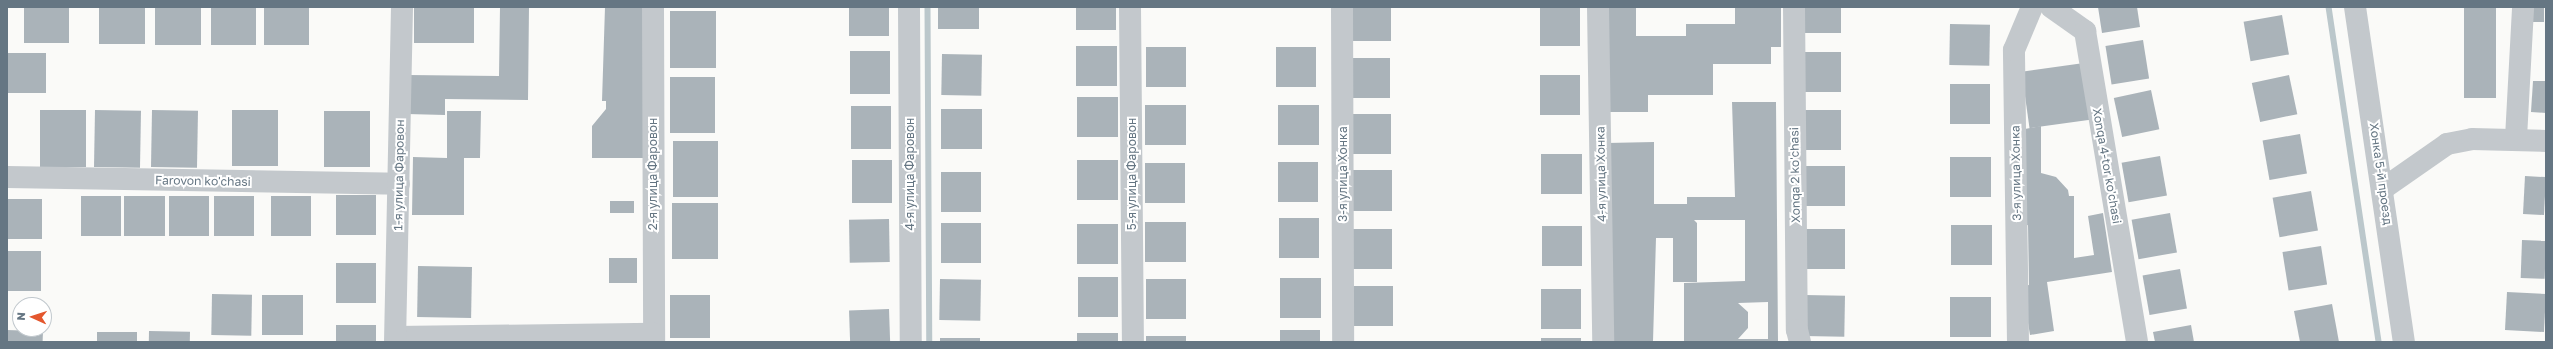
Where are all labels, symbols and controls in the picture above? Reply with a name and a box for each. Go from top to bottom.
street label: Xonqa 4-tor ko'chasi [2090,107,2124,225]
street label: 2-я улица Фаровон [646,118,660,230]
street label: 4-я улица Фаровон [903,118,917,230]
street label: 5-я улица Фаровон [1125,118,1139,230]
street label: 1-я улица Фаровон [391,119,407,231]
street label: Хонка 5-й проезд [2367,122,2395,226]
street label: 3-я улица Хонка [2008,125,2024,221]
street label: 3-я улица Хонка [1336,126,1350,222]
street label: 4-я улица Хонка [1593,126,1609,222]
street label: Xonqa 2 ko'chasi [1787,127,1803,223]
street label: Farovon ko'chasi [155,173,251,189]
north arrow [12,297,52,337]
text: N [14,312,27,321]

